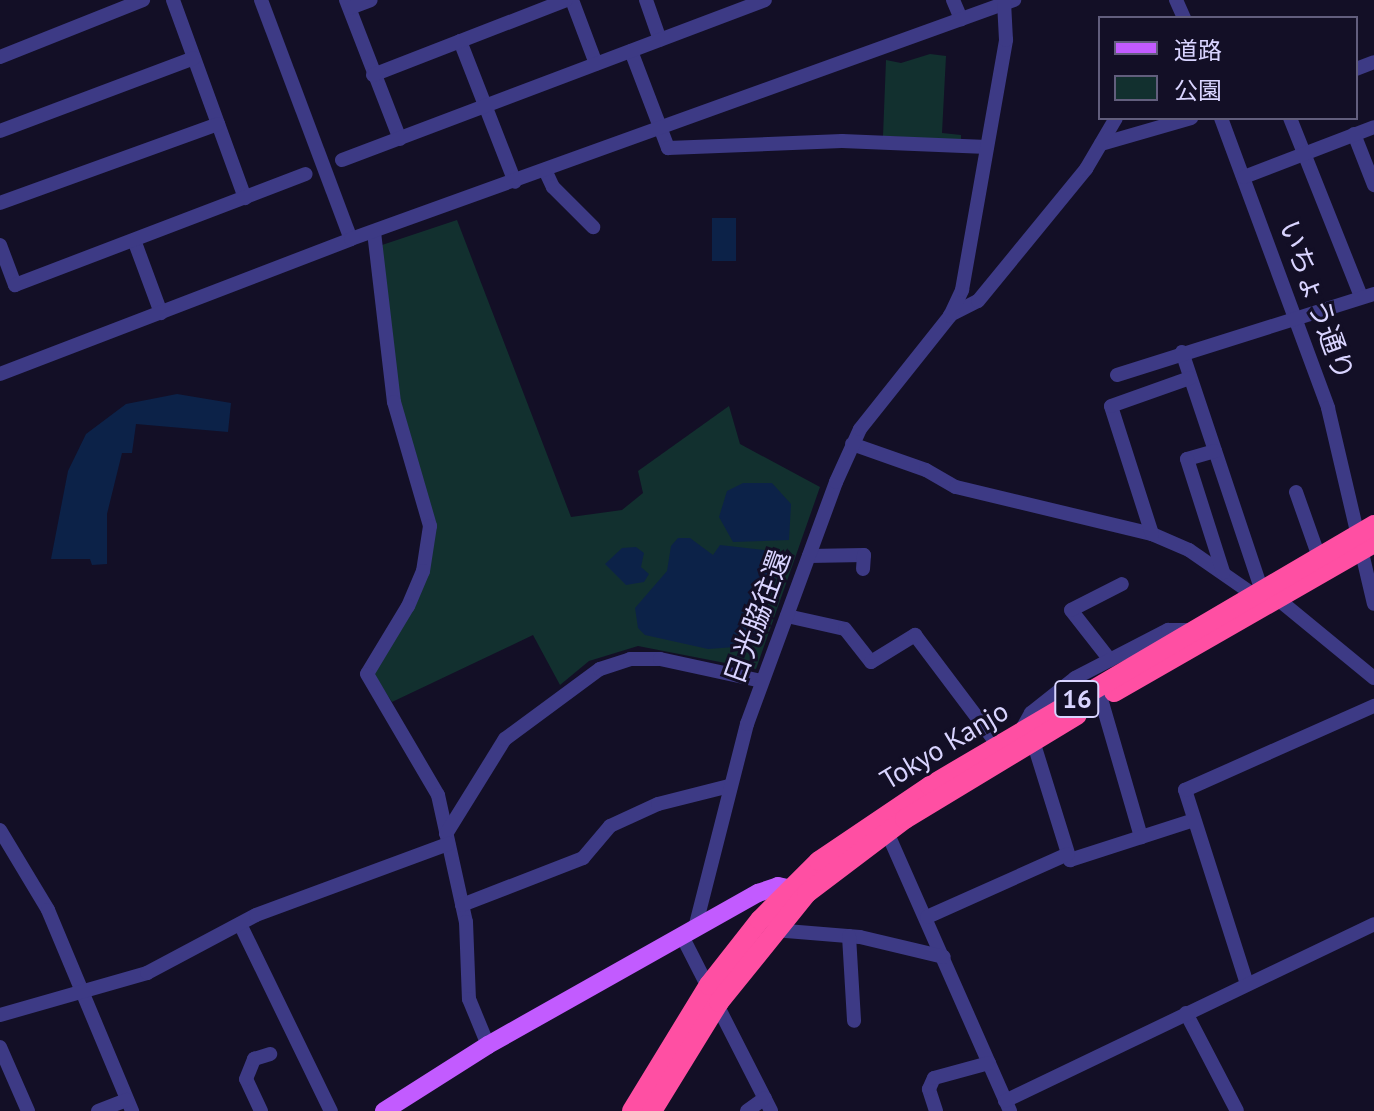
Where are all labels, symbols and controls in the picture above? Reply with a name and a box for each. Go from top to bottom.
legend [1098,16,1358,120]
text: 道路 [1174,35,1222,66]
text: 公園 [1174,75,1222,106]
street label: いちょう通り [1272,215,1362,385]
street label: 日光脇往還 [717,545,797,689]
road number: 16 [1053,677,1101,721]
street label: Tokyo Kanjo [874,694,1014,796]

